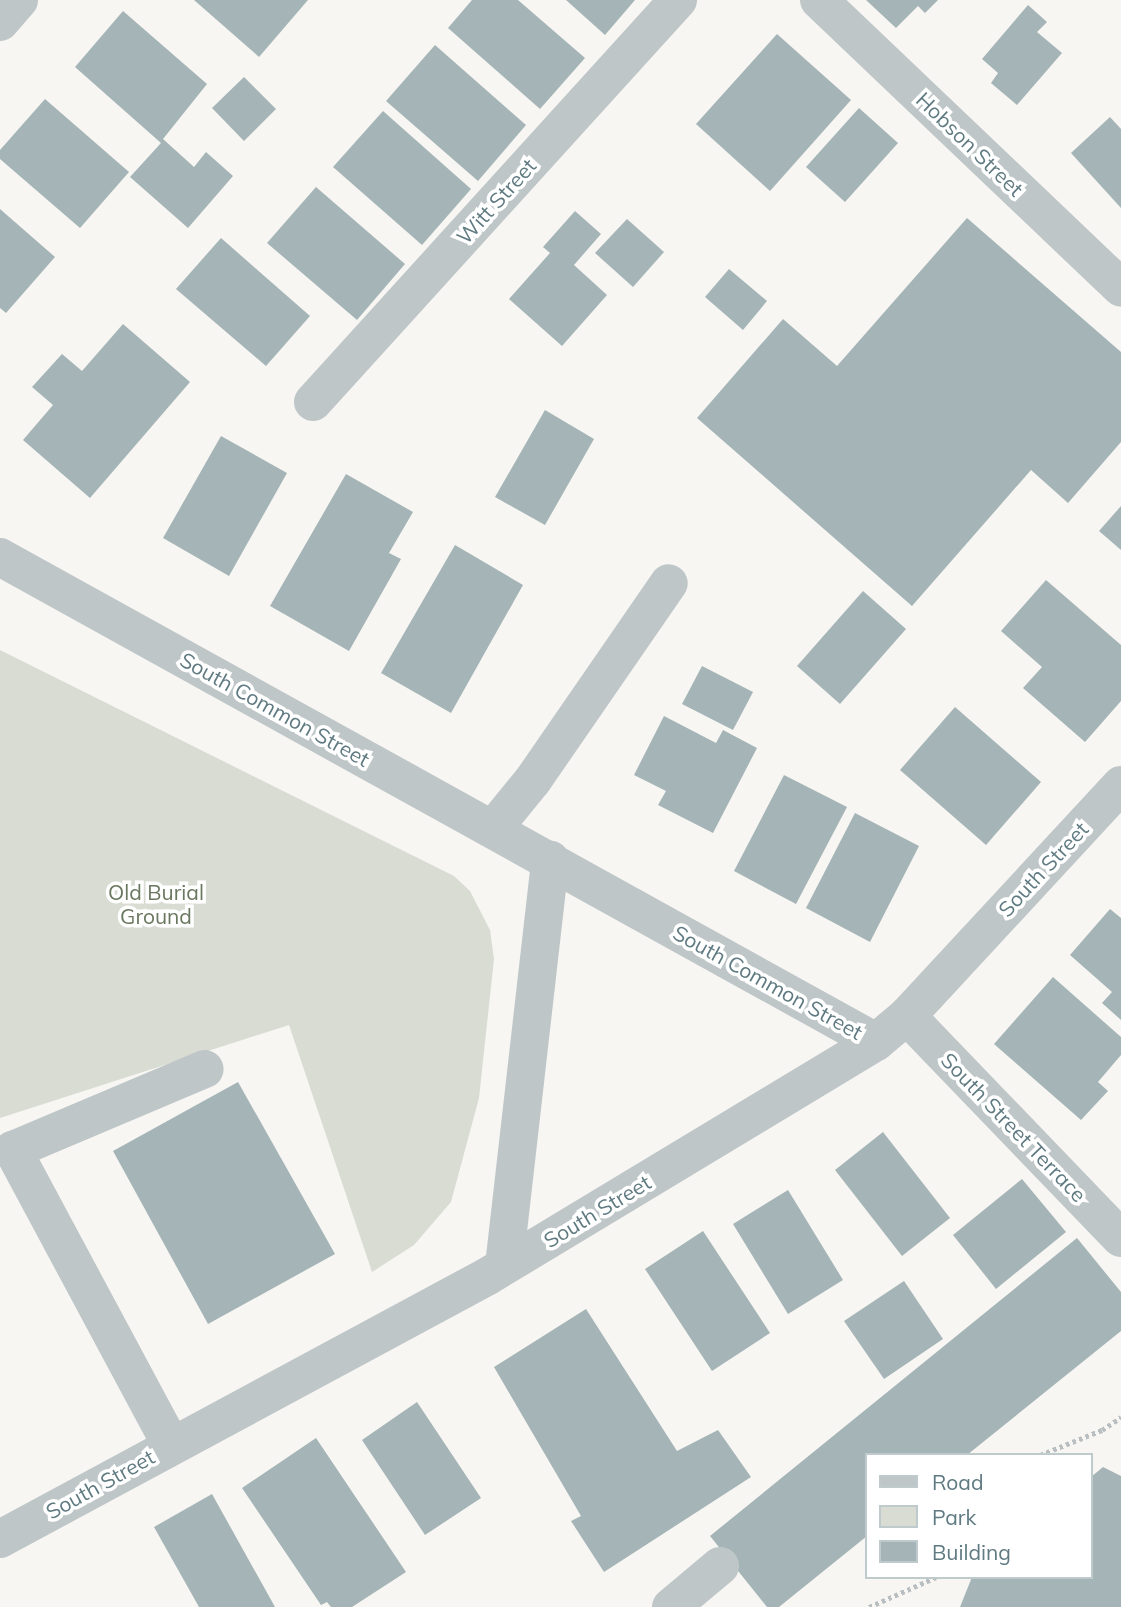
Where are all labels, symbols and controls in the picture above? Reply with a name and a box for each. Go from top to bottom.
street label: Hobson Street [911,87,1029,201]
street label: Witt Street [451,153,541,249]
street label: South Common Street [176,646,374,772]
street label: South Street [993,816,1093,922]
park label: Old Burial Ground [108,879,204,929]
street label: South Common Street [669,919,867,1045]
street label: South Street Terrace [936,1047,1092,1207]
street label: South Street [539,1169,655,1253]
street label: South Street [41,1444,159,1524]
legend [866,1453,1093,1579]
text: Road [932,1469,983,1495]
text: Park [932,1504,976,1530]
text: Building [932,1539,1011,1565]

